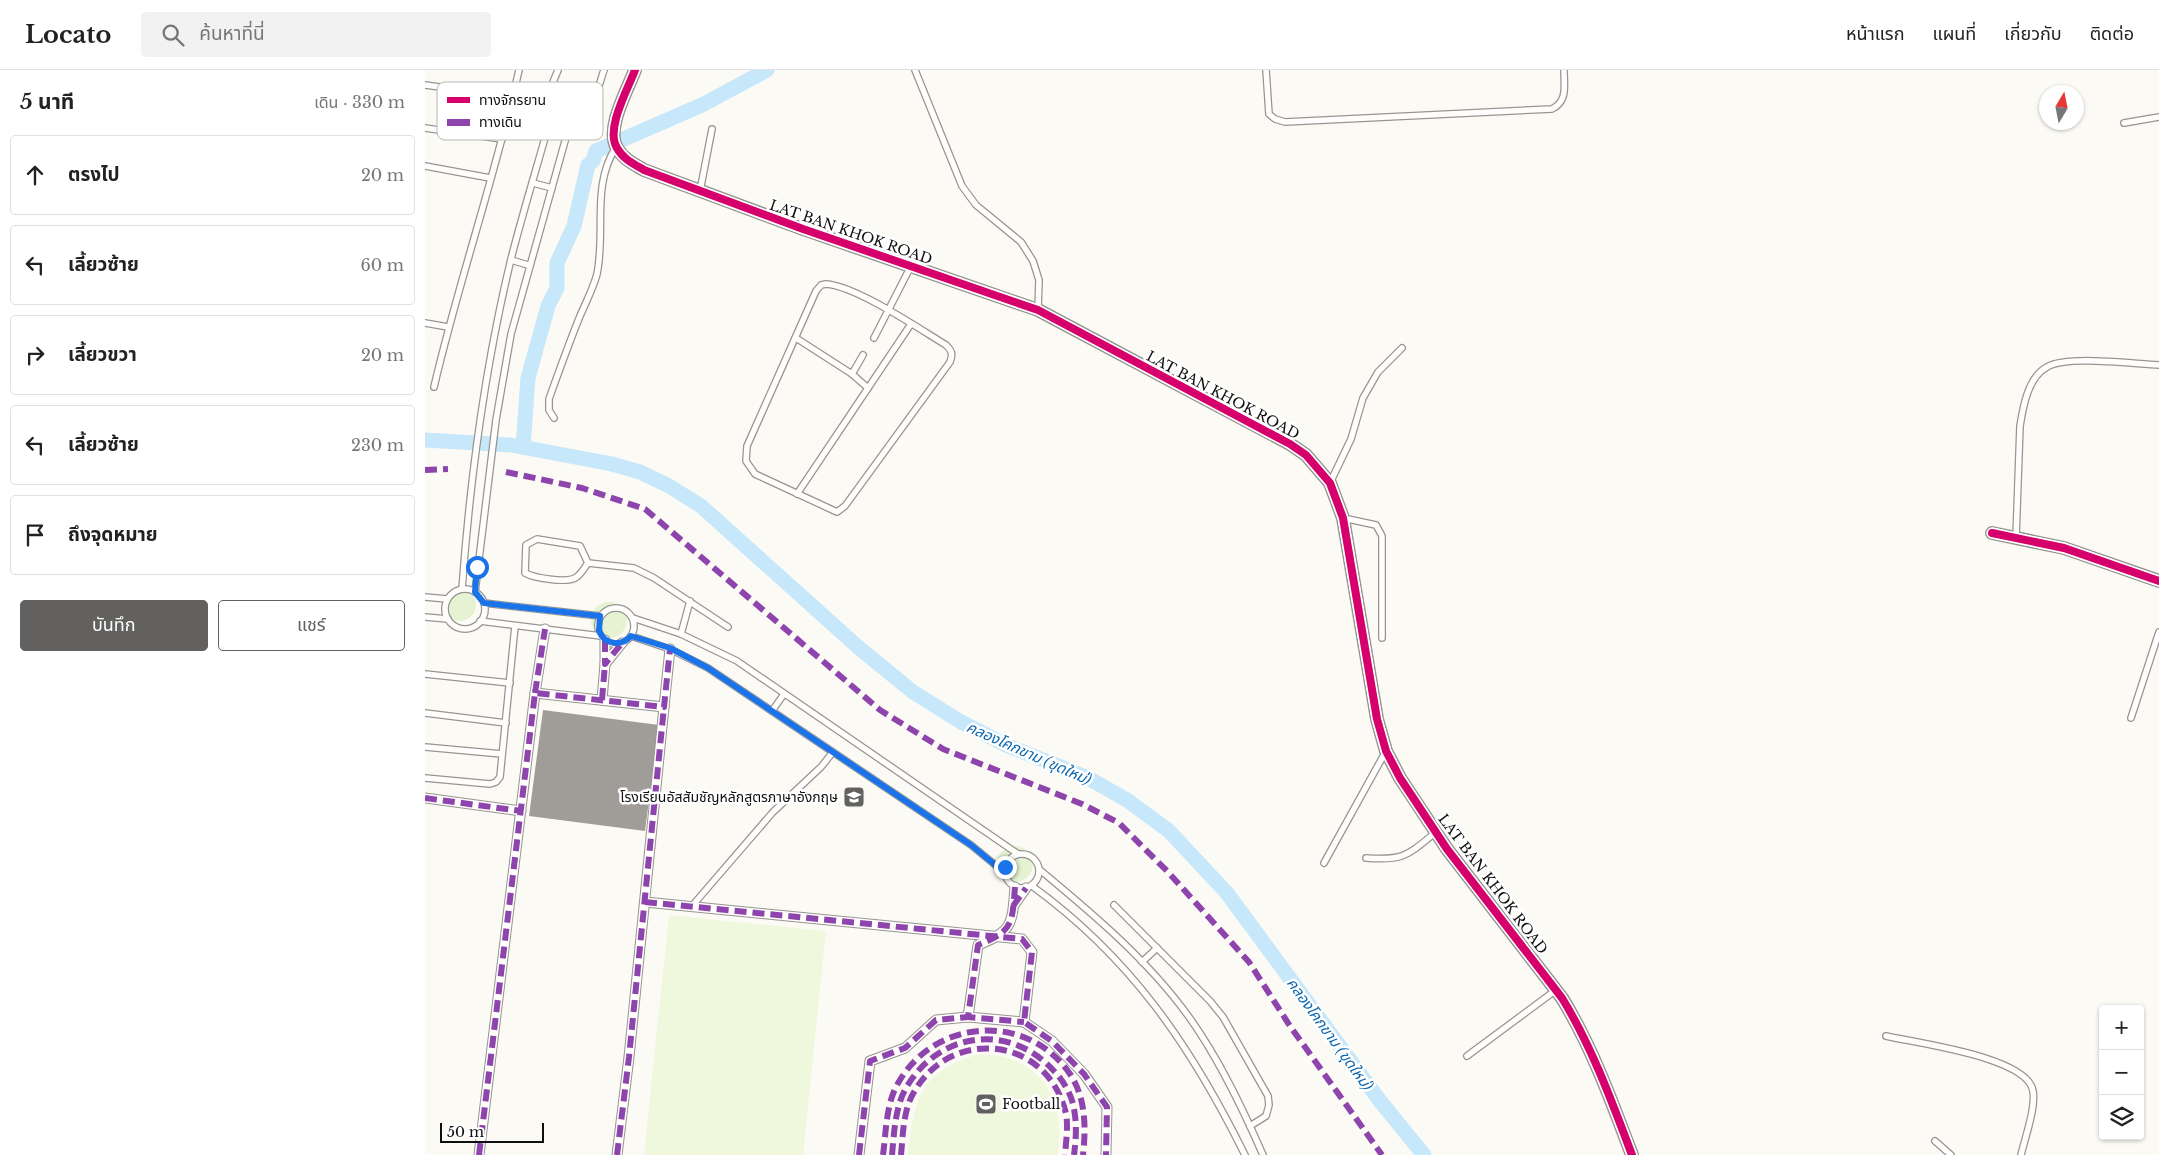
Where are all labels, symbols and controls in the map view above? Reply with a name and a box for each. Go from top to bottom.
search box [141,12,491,57]
text: Locato [25,20,111,49]
icon: search [159,21,187,49]
text: ค้นหาที่นี่ [199,22,265,45]
text: หน้าแรก [1846,23,1904,45]
text: แผนที่ [1932,23,1976,45]
text: เกี่ยวกับ [2004,23,2062,45]
text: ติดต่อ [2090,23,2134,45]
legend [437,82,603,140]
north arrow [2039,85,2084,130]
text: 5 นาที [20,89,74,115]
text: ทางจักรยาน [479,91,546,109]
text: เดิน · 330 m [314,92,405,112]
text: ทางเดิน [479,113,522,131]
icon: ahead [21,161,49,189]
text: ตรงไป [68,163,120,186]
text: 20 m [361,165,404,185]
street label: LAT BAN KHOK ROAD [767,196,935,268]
icon: left [21,251,49,279]
text: เลี้ยวซ้าย [68,253,139,276]
text: 60 m [361,255,404,275]
icon: right [21,341,49,369]
text: เลี้ยวขวา [68,343,137,366]
text: 20 m [361,345,404,365]
street label: LAT BAN KHOK ROAD [1143,347,1303,443]
icon: left [21,431,49,459]
text: เลี้ยวซ้าย [68,433,139,456]
text: 230 m [351,435,404,455]
icon: arrive [21,521,49,549]
text: ถึงจุดหมาย [68,523,158,546]
route start [466,556,489,579]
button: บันทึก [20,600,208,651]
button: แชร์ [218,600,405,651]
water label: คลองโคกขาม (ขุดใหม่) [964,717,1094,789]
school or university icon: โรงเรียนอัสสัมชัญหลักสูตรภาษาอังกฤษ [842,785,866,809]
place label: โรงเรียนอัสสัมชัญหลักสูตรภาษาอังกฤษ [620,788,838,806]
street label: LAT BAN KHOK ROAD [1434,810,1552,958]
route end [994,856,1017,879]
water label: คลองโคกขาม (ขุดใหม่) [1283,974,1377,1094]
map controls [2099,1005,2144,1140]
button: + [2099,1005,2144,1050]
button: − [2099,1050,2144,1095]
sports icon: Football [974,1092,998,1116]
place label: Football [1002,1095,1061,1113]
button: layers [2099,1095,2144,1140]
scale bar [440,1120,544,1143]
text: 50 m [447,1123,484,1141]

